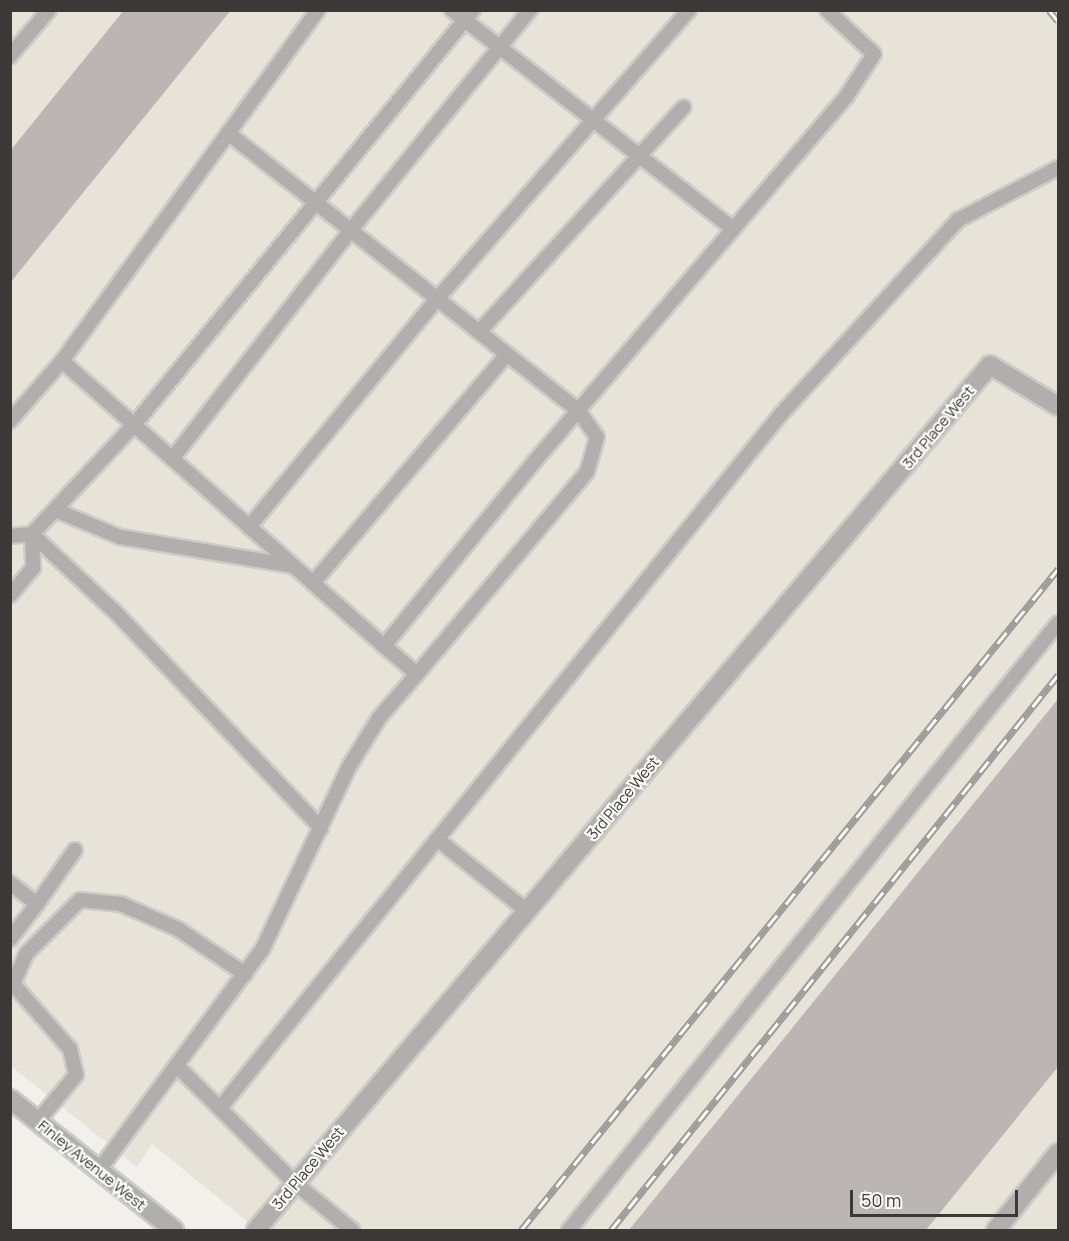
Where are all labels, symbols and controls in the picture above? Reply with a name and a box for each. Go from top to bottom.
street label: 3rd Place West [898,382,978,472]
street label: 3rd Place West [583,753,663,843]
street label: Finley Avenue West [35,1116,149,1214]
street label: 3rd Place West [268,1123,348,1213]
scale bar [853,1178,1021,1216]
text: 50 m [861,1188,901,1212]

